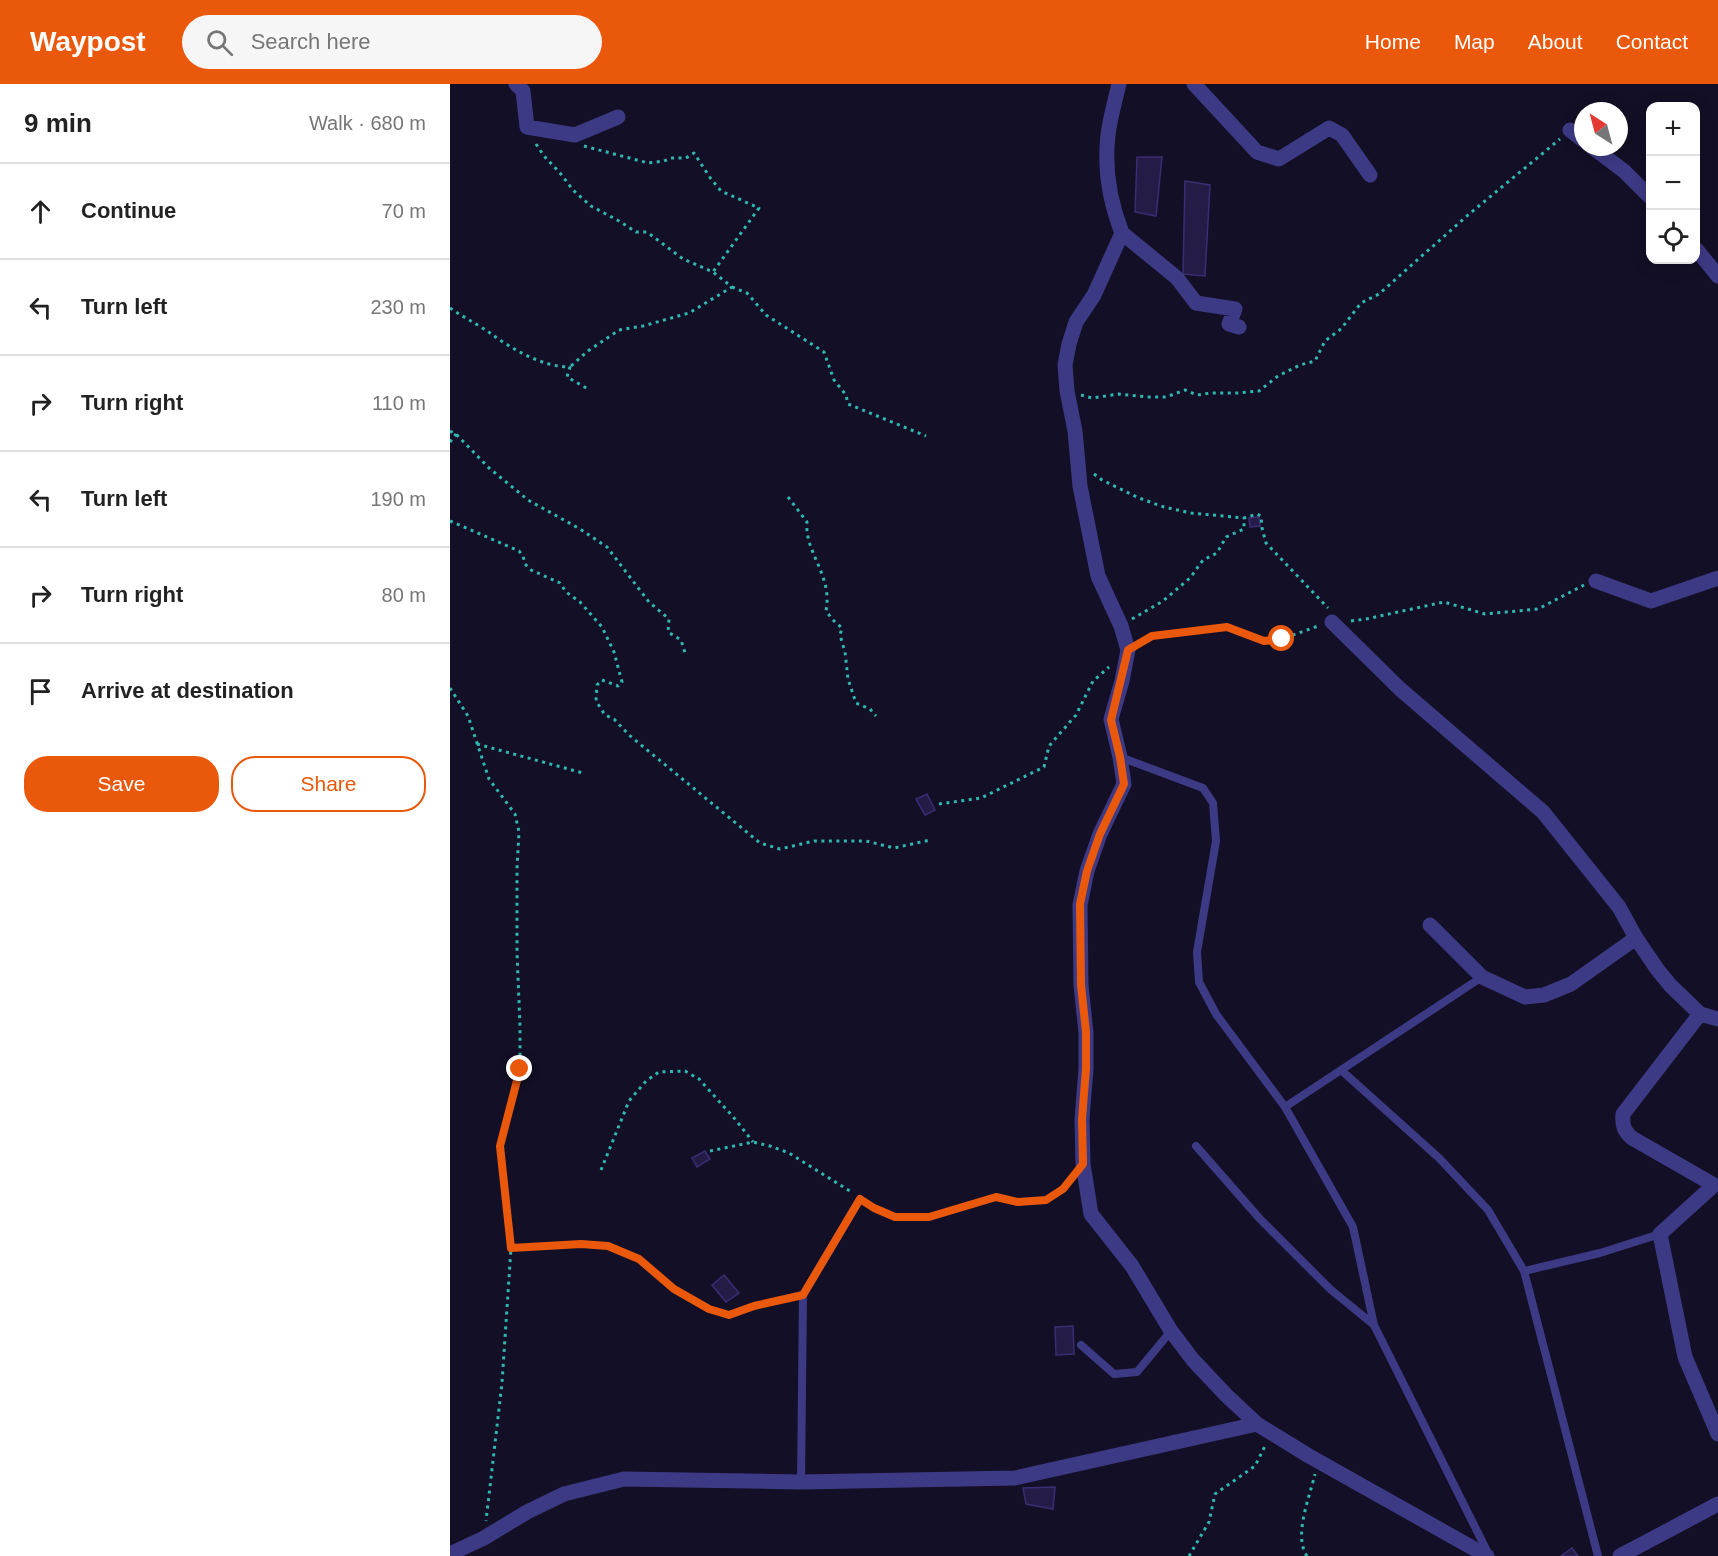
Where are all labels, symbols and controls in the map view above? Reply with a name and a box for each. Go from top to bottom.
search box [182,15,602,69]
text: Waypost [30,26,146,57]
icon: search [203,26,236,59]
text: Search here [251,29,371,54]
text: Home [1365,30,1421,53]
text: Map [1454,30,1495,53]
text: About [1528,30,1583,53]
text: Contact [1616,30,1688,53]
north arrow [1574,102,1628,156]
map controls [1646,102,1700,264]
button: + [1646,102,1700,156]
text: 9 min [24,108,92,138]
text: Walk · 680 m [309,112,426,134]
button: − [1646,156,1700,210]
icon: ahead [24,195,57,228]
text: Continue [81,198,176,223]
text: 70 m [382,200,426,222]
button: locate [1646,210,1700,264]
icon: left [24,291,57,324]
text: Turn left [81,294,167,319]
text: 230 m [370,296,426,318]
icon: right [24,387,57,420]
text: Turn right [81,390,183,415]
text: 110 m [372,392,426,414]
icon: left [24,483,57,516]
text: Turn left [81,486,167,511]
text: 190 m [370,488,426,510]
icon: right [24,579,57,612]
text: Turn right [81,582,183,607]
text: 80 m [382,584,426,606]
route start [1268,625,1294,651]
icon: arrive [24,675,57,708]
text: Arrive at destination [81,678,294,703]
button: Save [24,756,219,812]
button: Share [231,756,426,812]
route end [506,1055,532,1081]

